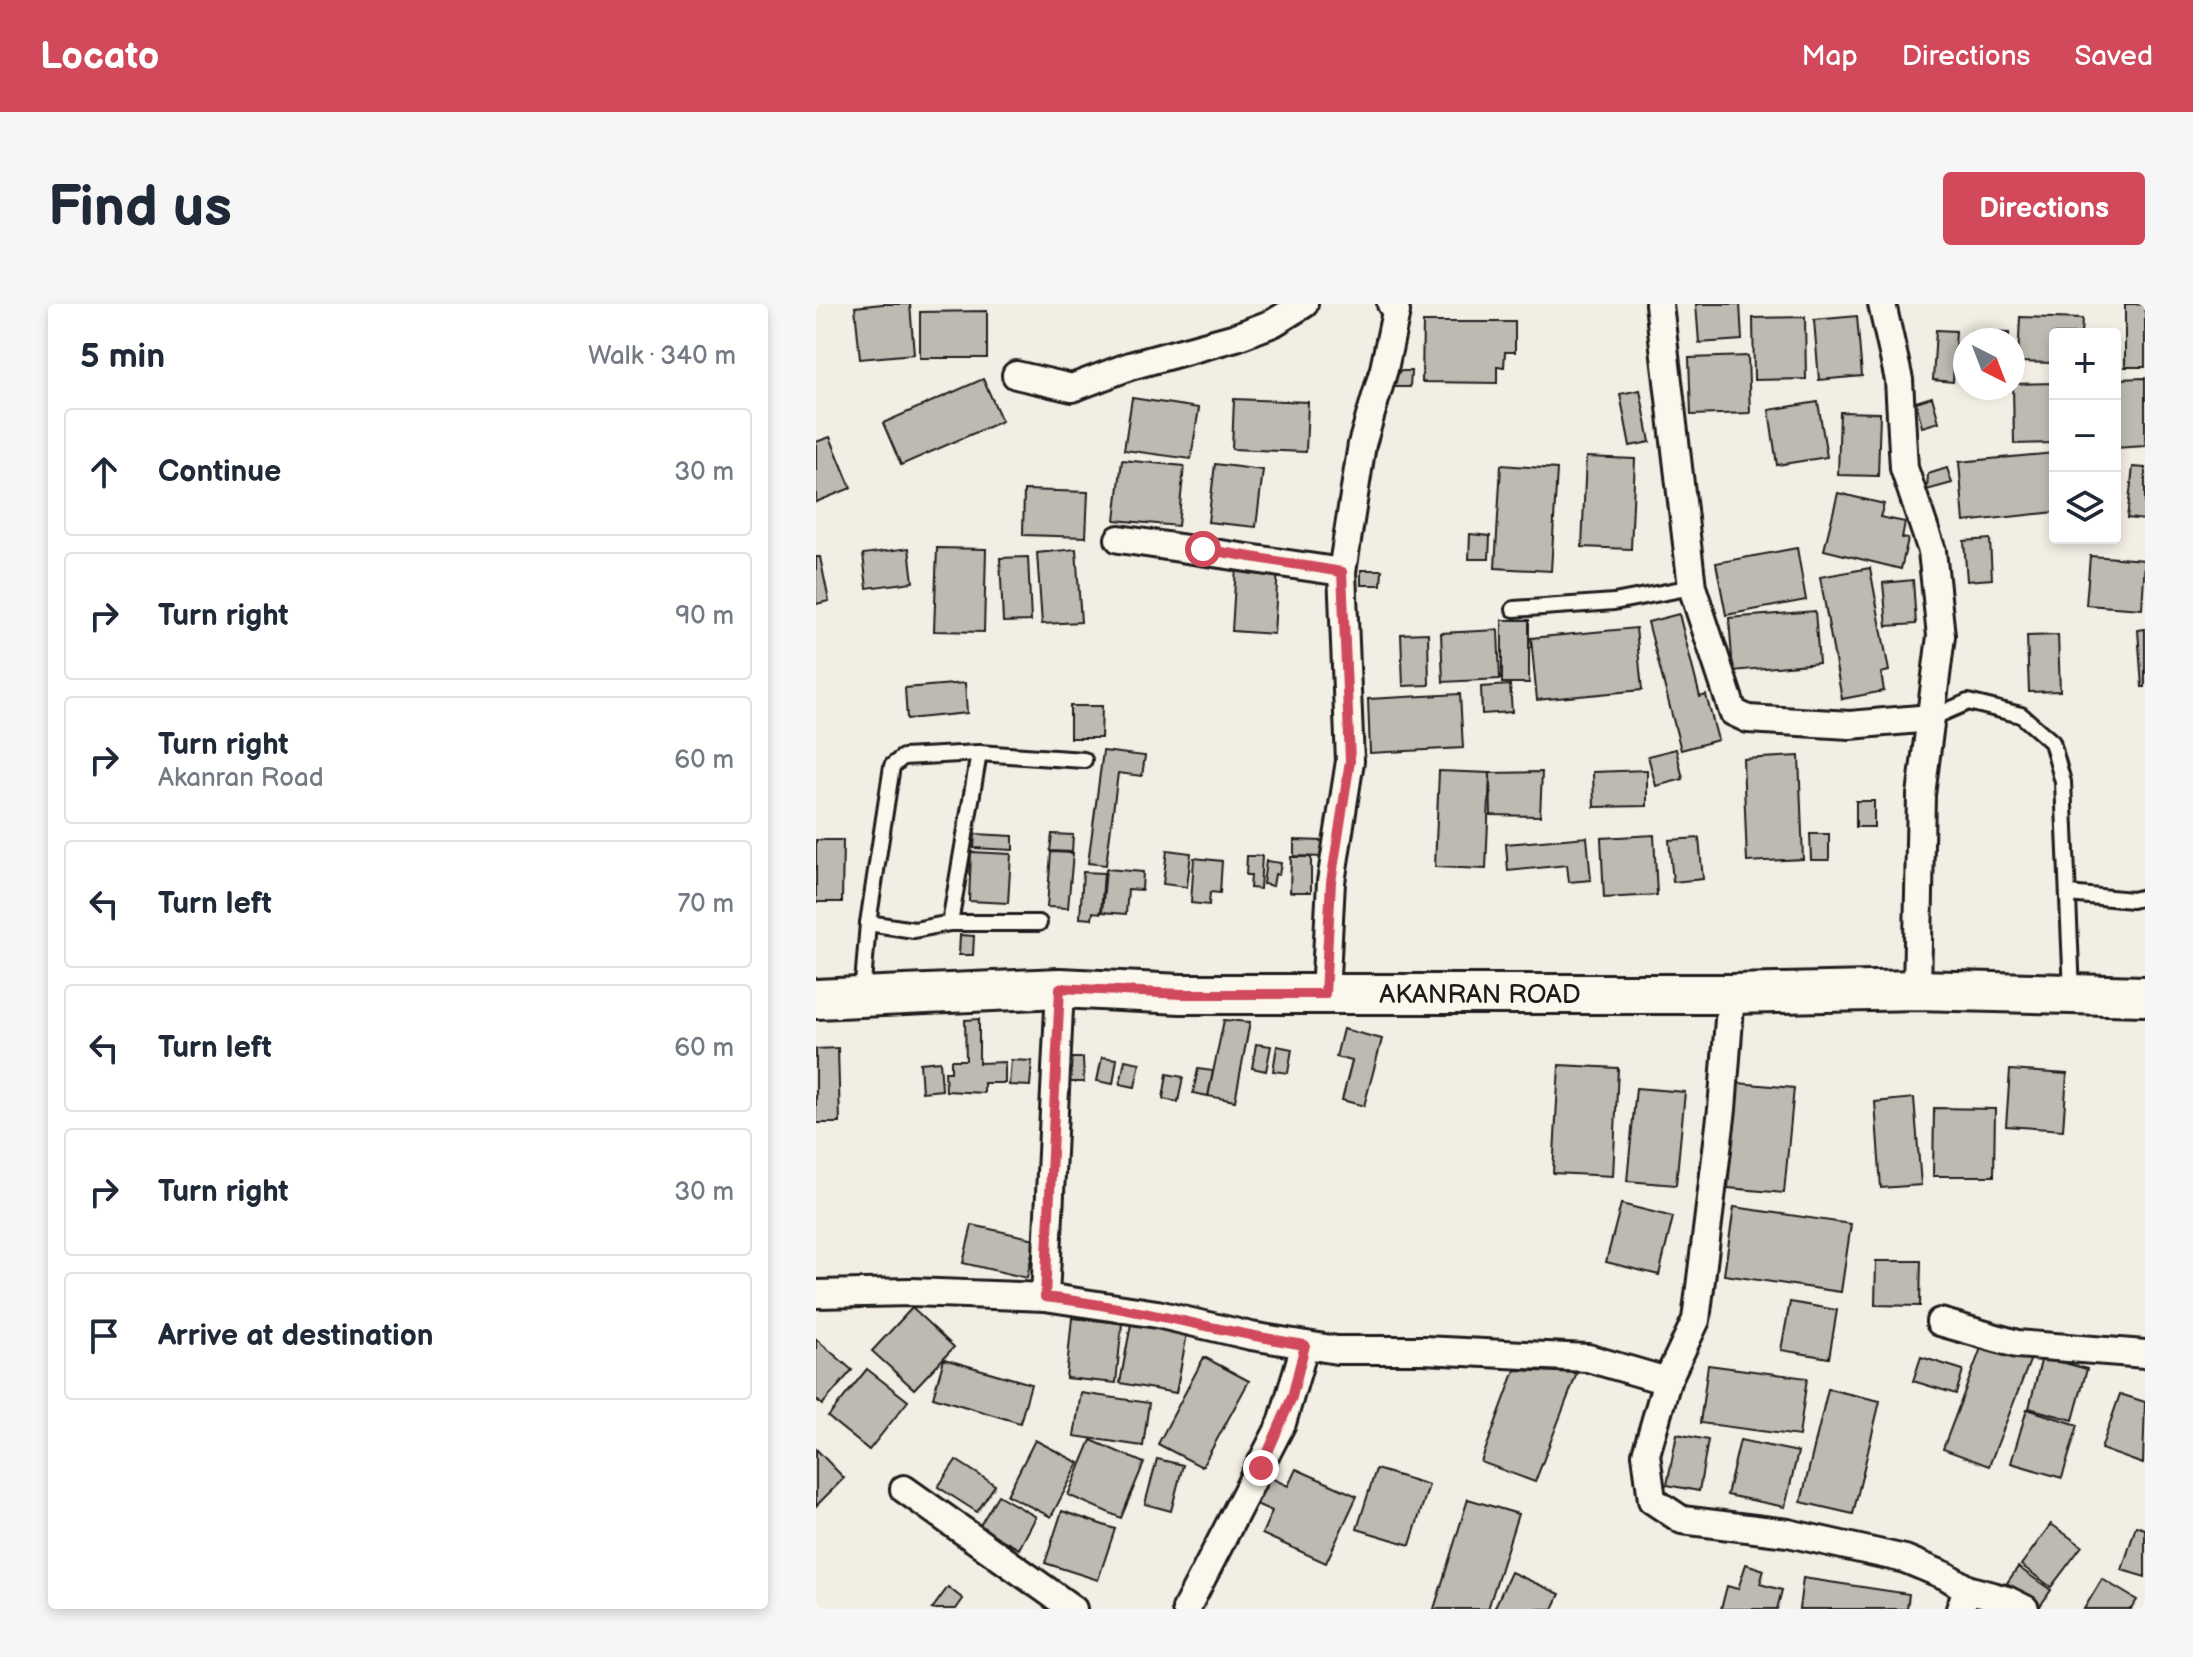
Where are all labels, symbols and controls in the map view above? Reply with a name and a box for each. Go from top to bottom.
text: Locato [40,34,159,79]
text: Map [1801,40,1858,73]
text: Directions [1902,40,2030,73]
text: Saved [2074,40,2153,73]
button: Directions [1943,172,2145,245]
text: Find us [48,175,232,242]
north arrow [1953,328,2025,400]
map controls [2049,328,2121,544]
button: + [2049,328,2121,400]
text: 5 min [80,336,165,377]
text: Walk · 340 m [588,341,736,372]
button: − [2049,400,2121,472]
icon: ahead [82,450,126,494]
text: Continue [158,454,281,490]
text: 30 m [674,457,734,488]
button: layers [2049,472,2121,544]
route start [1185,531,1221,567]
icon: right [82,594,126,638]
text: Turn right [158,598,289,634]
text: 90 m [675,601,734,632]
text: Turn right [158,727,289,763]
icon: right [82,738,126,782]
text: 60 m [674,745,734,776]
text: Akanran Road [158,763,324,794]
icon: left [82,882,126,926]
text: Turn left [158,886,272,922]
text: 70 m [677,889,734,920]
street label: AKANRAN ROAD [1379,980,1581,1011]
icon: left [82,1026,126,1070]
text: Turn left [158,1030,272,1066]
text: 60 m [674,1033,734,1064]
icon: right [82,1170,126,1214]
text: Turn right [158,1174,289,1210]
text: 30 m [674,1177,734,1208]
icon: arrive [82,1314,126,1358]
text: Arrive at destination [158,1318,434,1354]
route end [1243,1450,1279,1486]

